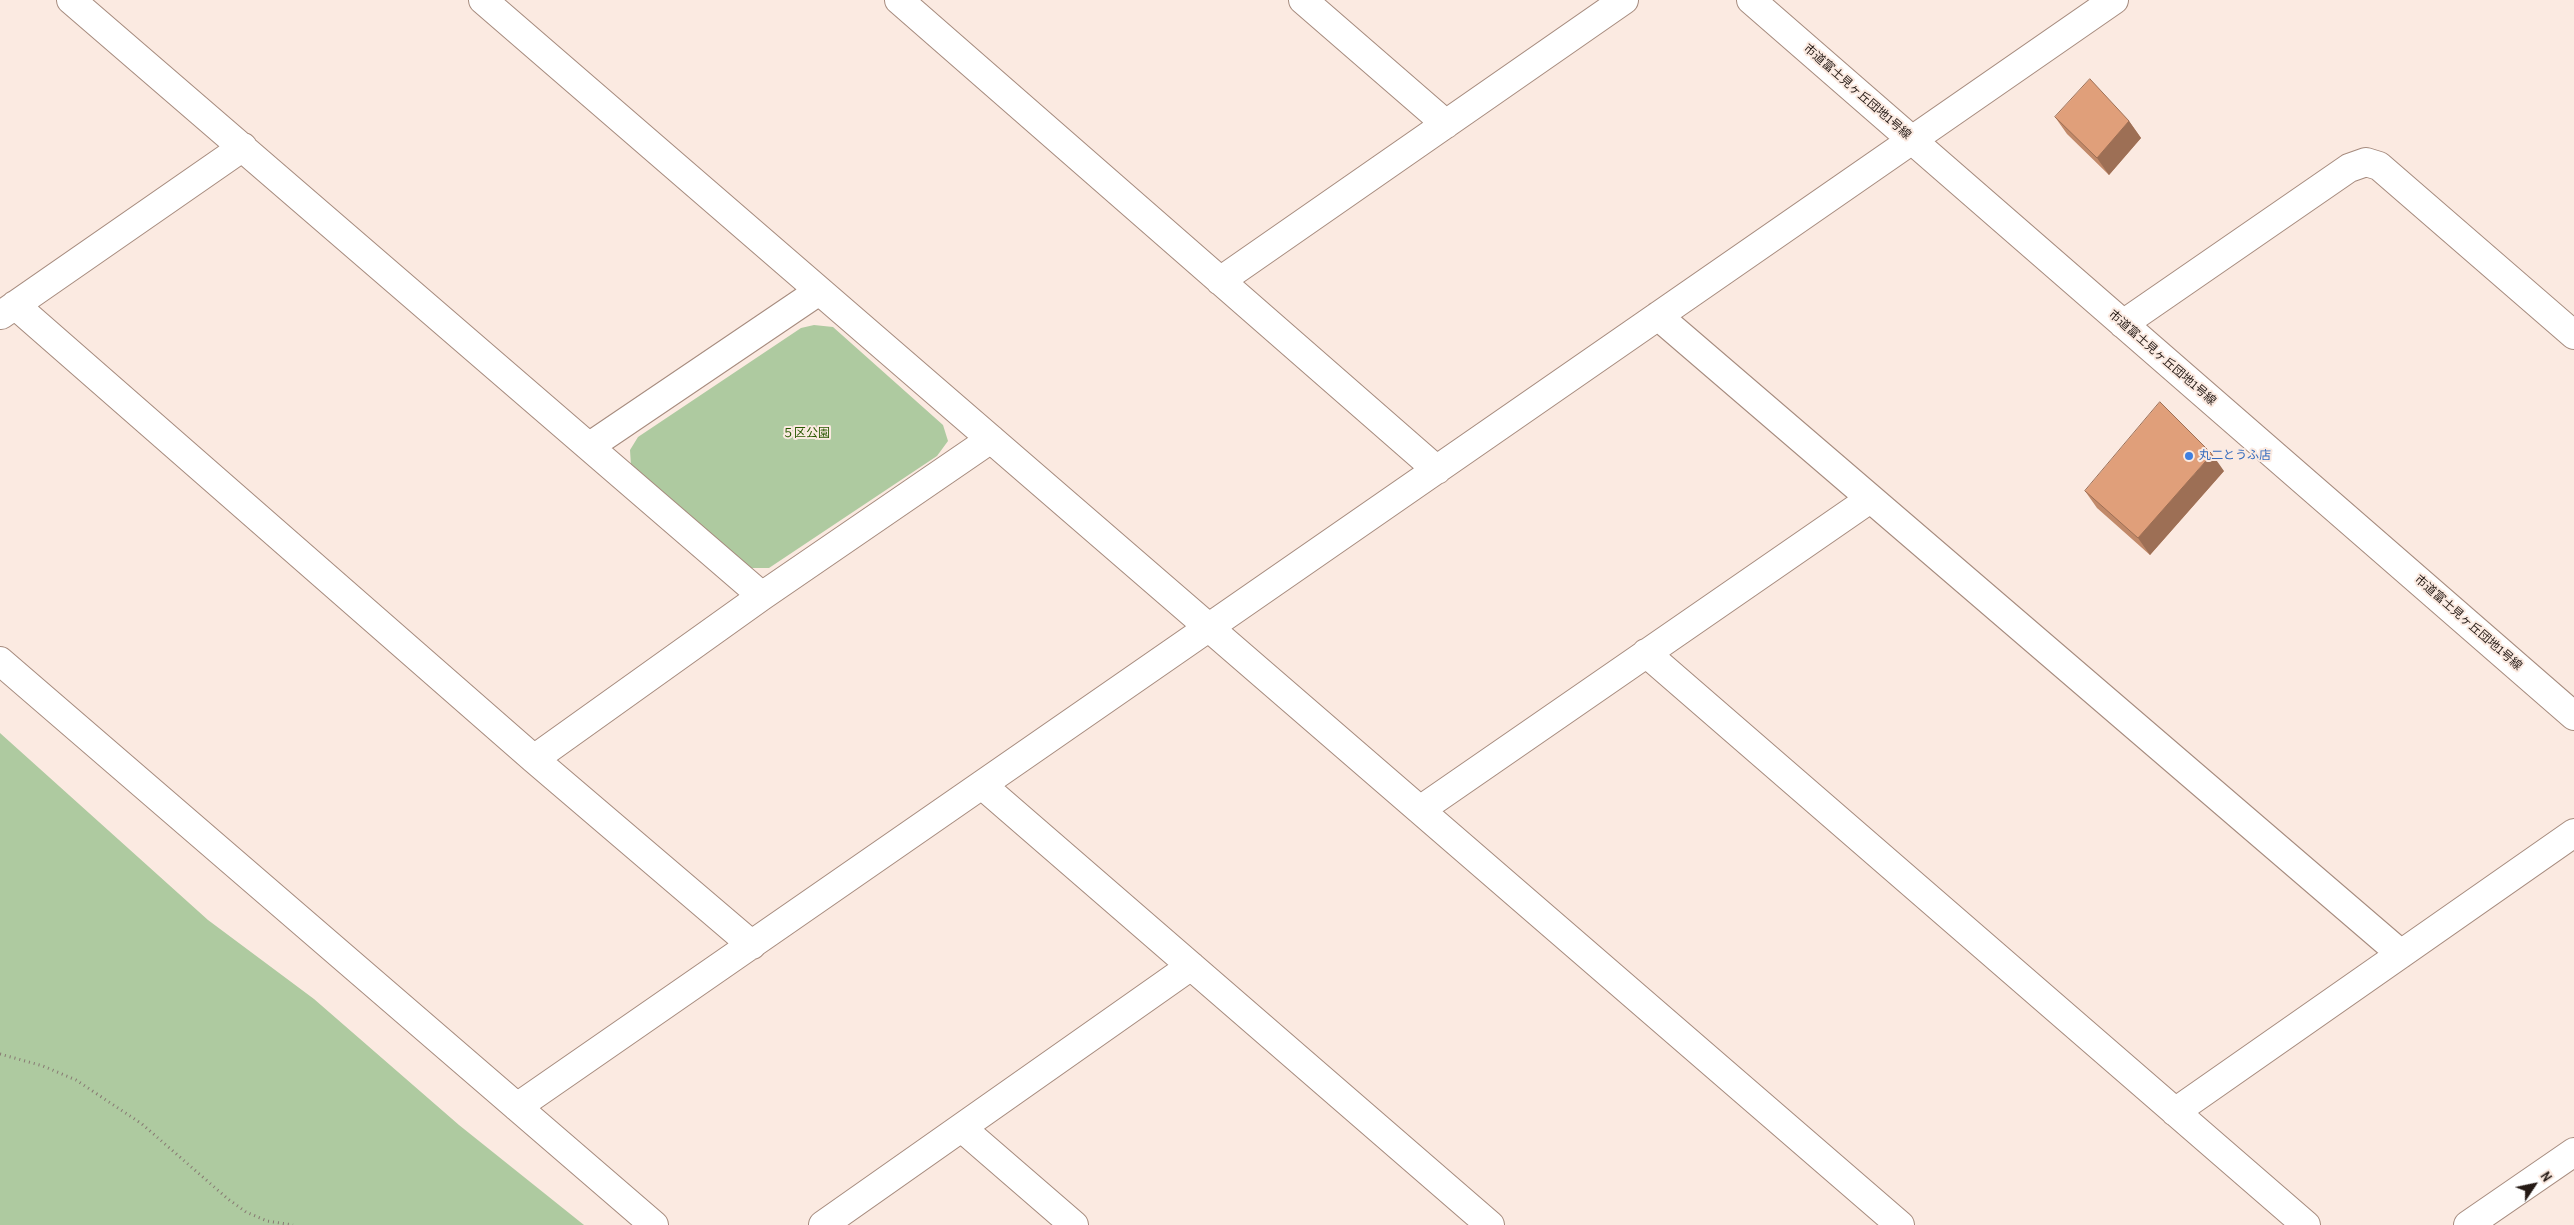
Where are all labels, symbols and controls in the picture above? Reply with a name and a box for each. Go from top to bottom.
street label: 市道富士見ヶ丘団地1号線 [1800,41,1914,143]
street label: 市道富士見ヶ丘団地1号線 [2105,307,2219,409]
park label: ５区公園 [782,427,830,441]
place label: 丸二とうふ店 [2199,449,2271,463]
marker: 丸二とうふ店 [2183,450,2195,462]
street label: 市道富士見ヶ丘団地1号線 [2411,572,2525,674]
north arrow [2509,1160,2559,1210]
text: N [2537,1168,2556,1185]

